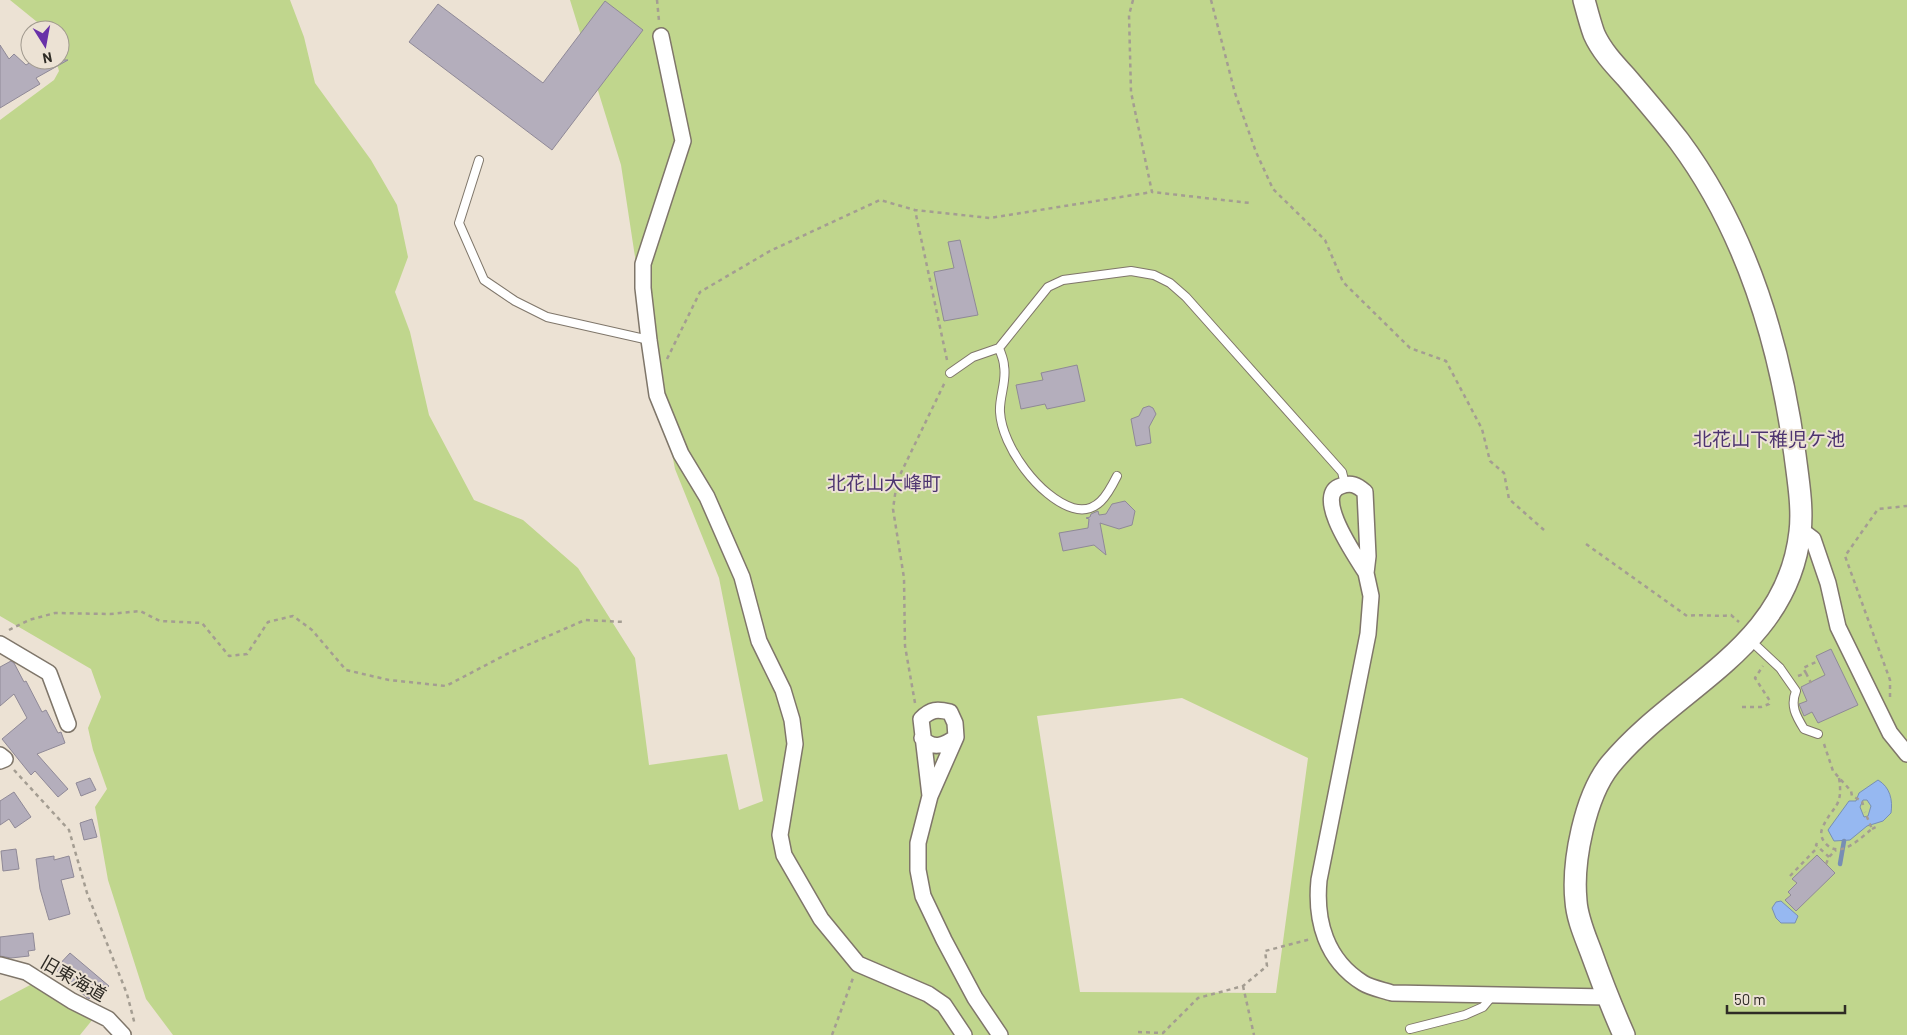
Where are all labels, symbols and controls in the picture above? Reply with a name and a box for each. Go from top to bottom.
north arrow [20,20,70,70]
text: N [41,49,54,67]
district label: 北花山下稚児ケ池 [1693,427,1845,450]
district label: 北花山大峰町 [827,471,941,494]
street label: 旧東海道 [37,950,111,1006]
scale bar [1727,982,1844,1014]
text: 50 m [1734,990,1766,1008]

